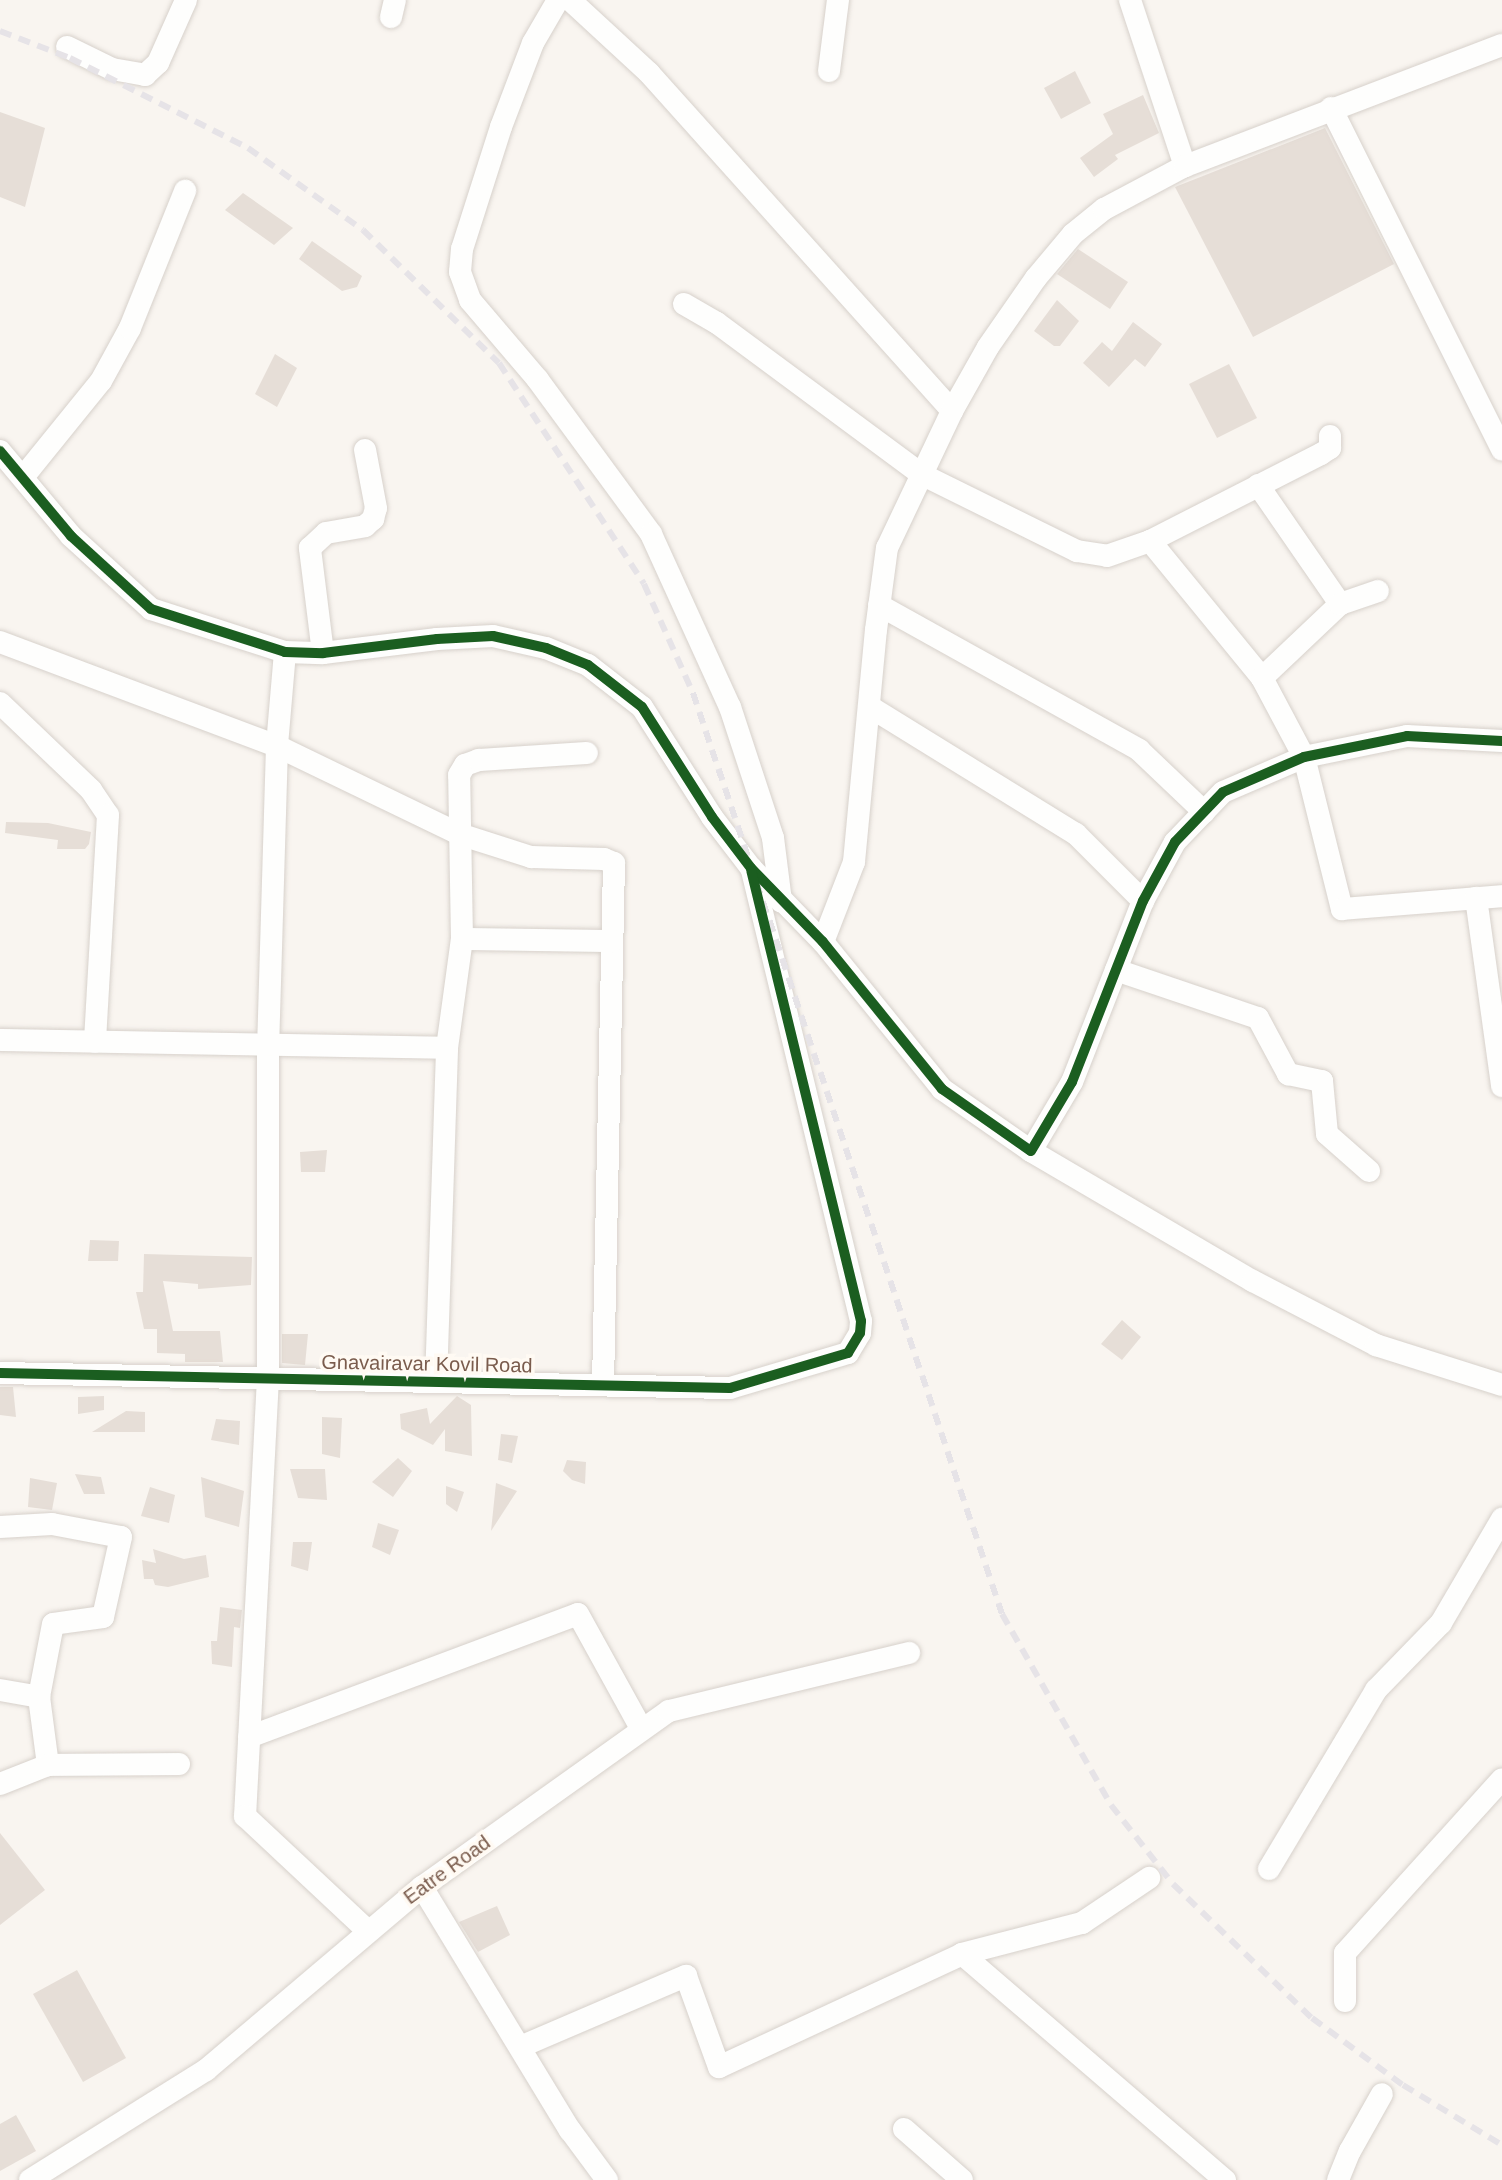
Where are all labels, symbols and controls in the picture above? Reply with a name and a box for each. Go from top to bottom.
street label: Gnavairavar Kovil Road [321,1350,533,1378]
street label: Eatre Road [399,1831,495,1909]

